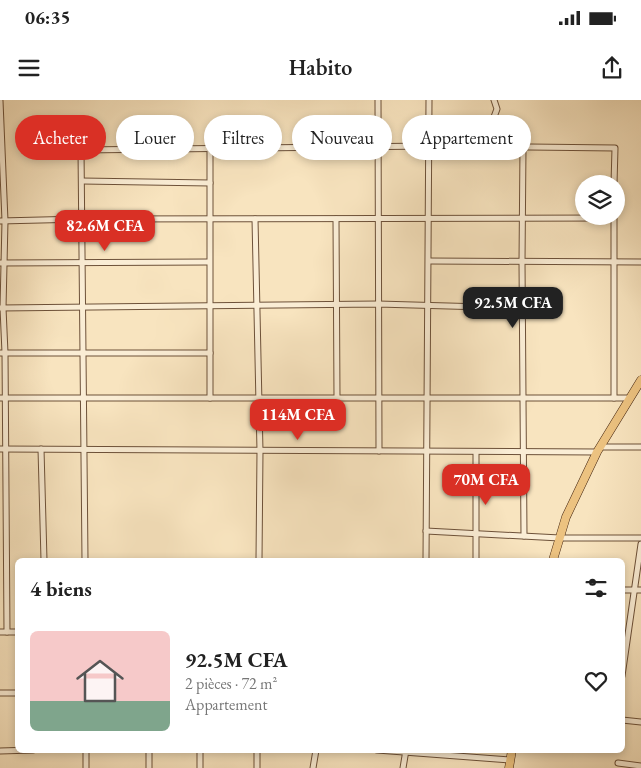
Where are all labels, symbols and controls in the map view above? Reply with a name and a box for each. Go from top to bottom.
text: 06:35 [25,5,71,30]
text: Habito [289,53,352,82]
icon: menu [15,54,43,82]
icon: share [598,54,626,82]
chip: Acheter [15,115,106,160]
chip: Louer [116,115,194,160]
chip: Filtres [204,115,282,160]
chip: Nouveau [292,115,392,160]
chip: Appartement [402,115,531,160]
map controls [575,175,625,225]
button: layers [575,175,625,225]
pin: 82.6M CFA [48,210,162,252]
text: 82.6M CFA [66,215,144,236]
pin: 92.5M CFA [456,286,570,329]
text: 92.5M CFA [474,292,552,313]
pin: 114M CFA [246,398,350,441]
text: 114M CFA [261,404,335,425]
pin: 70M CFA [440,464,532,506]
text: 70M CFA [453,469,519,490]
icon: filters [582,574,610,602]
text: 4 biens [30,575,92,602]
text: 92.5M CFA [185,646,288,673]
icon: home [70,651,130,711]
icon: heart [582,667,610,695]
text: 2 pièces · 72 m² [185,673,277,694]
text: Appartement [185,694,268,715]

